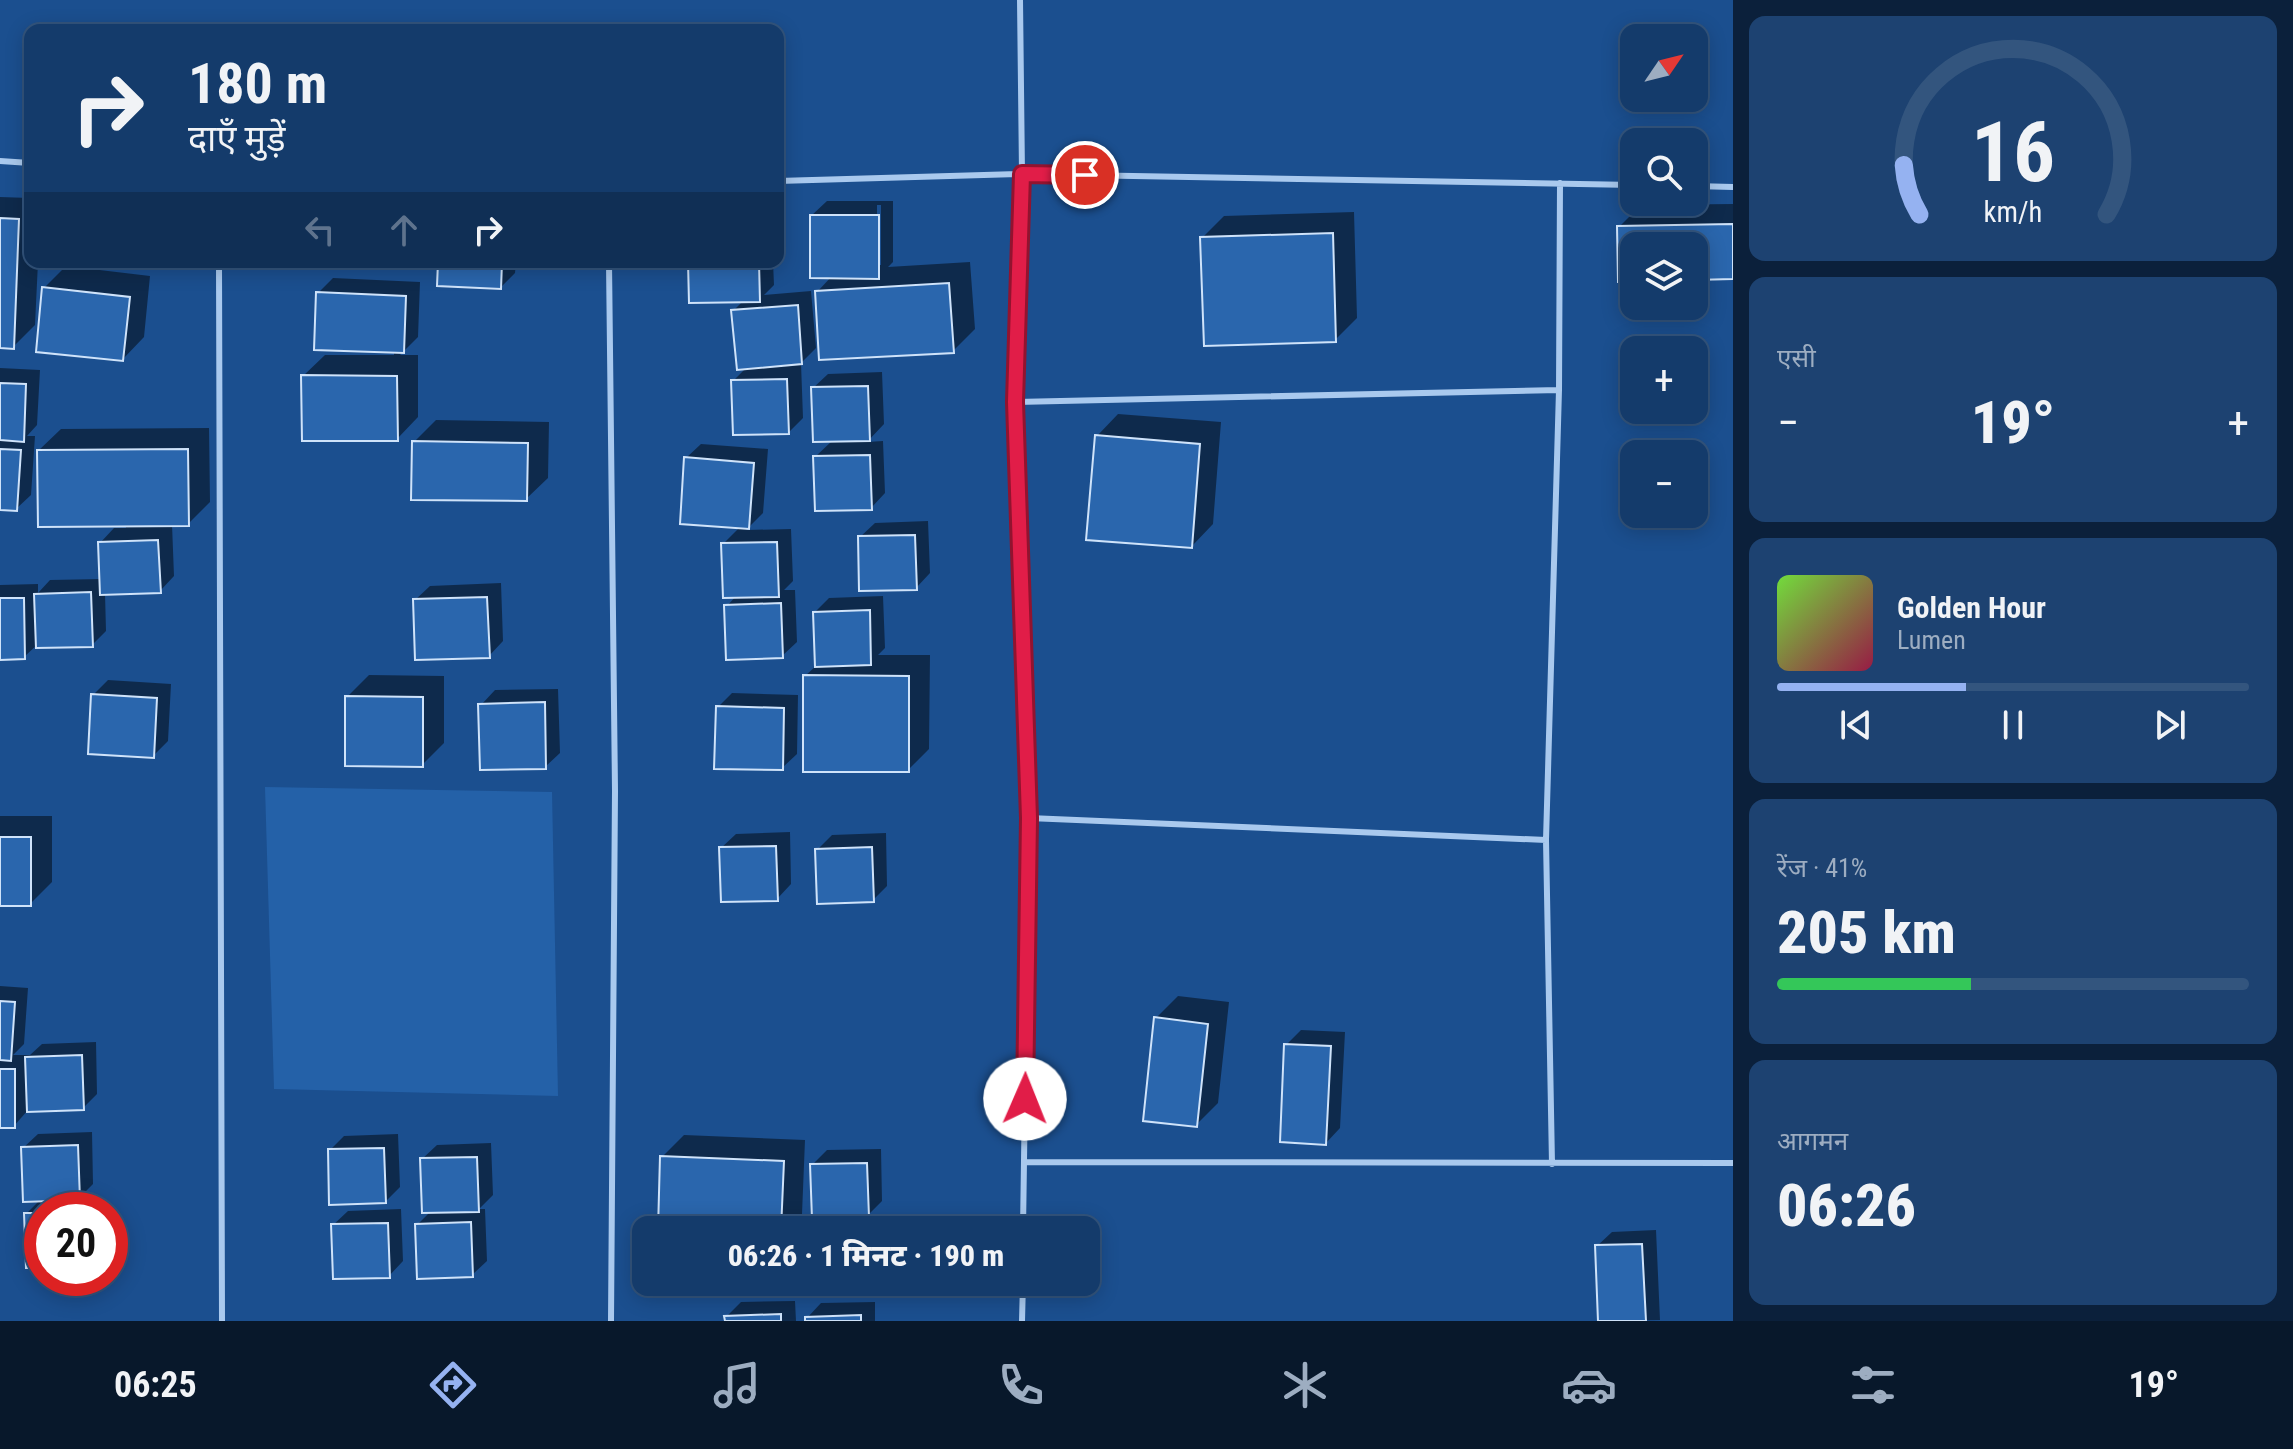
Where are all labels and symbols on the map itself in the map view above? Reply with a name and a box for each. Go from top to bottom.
north arrow [1620,24,1708,112]
pin [1051,141,1119,209]
position arrow [983,1057,1067,1141]
speed limit sign: 20 [24,1192,128,1296]

